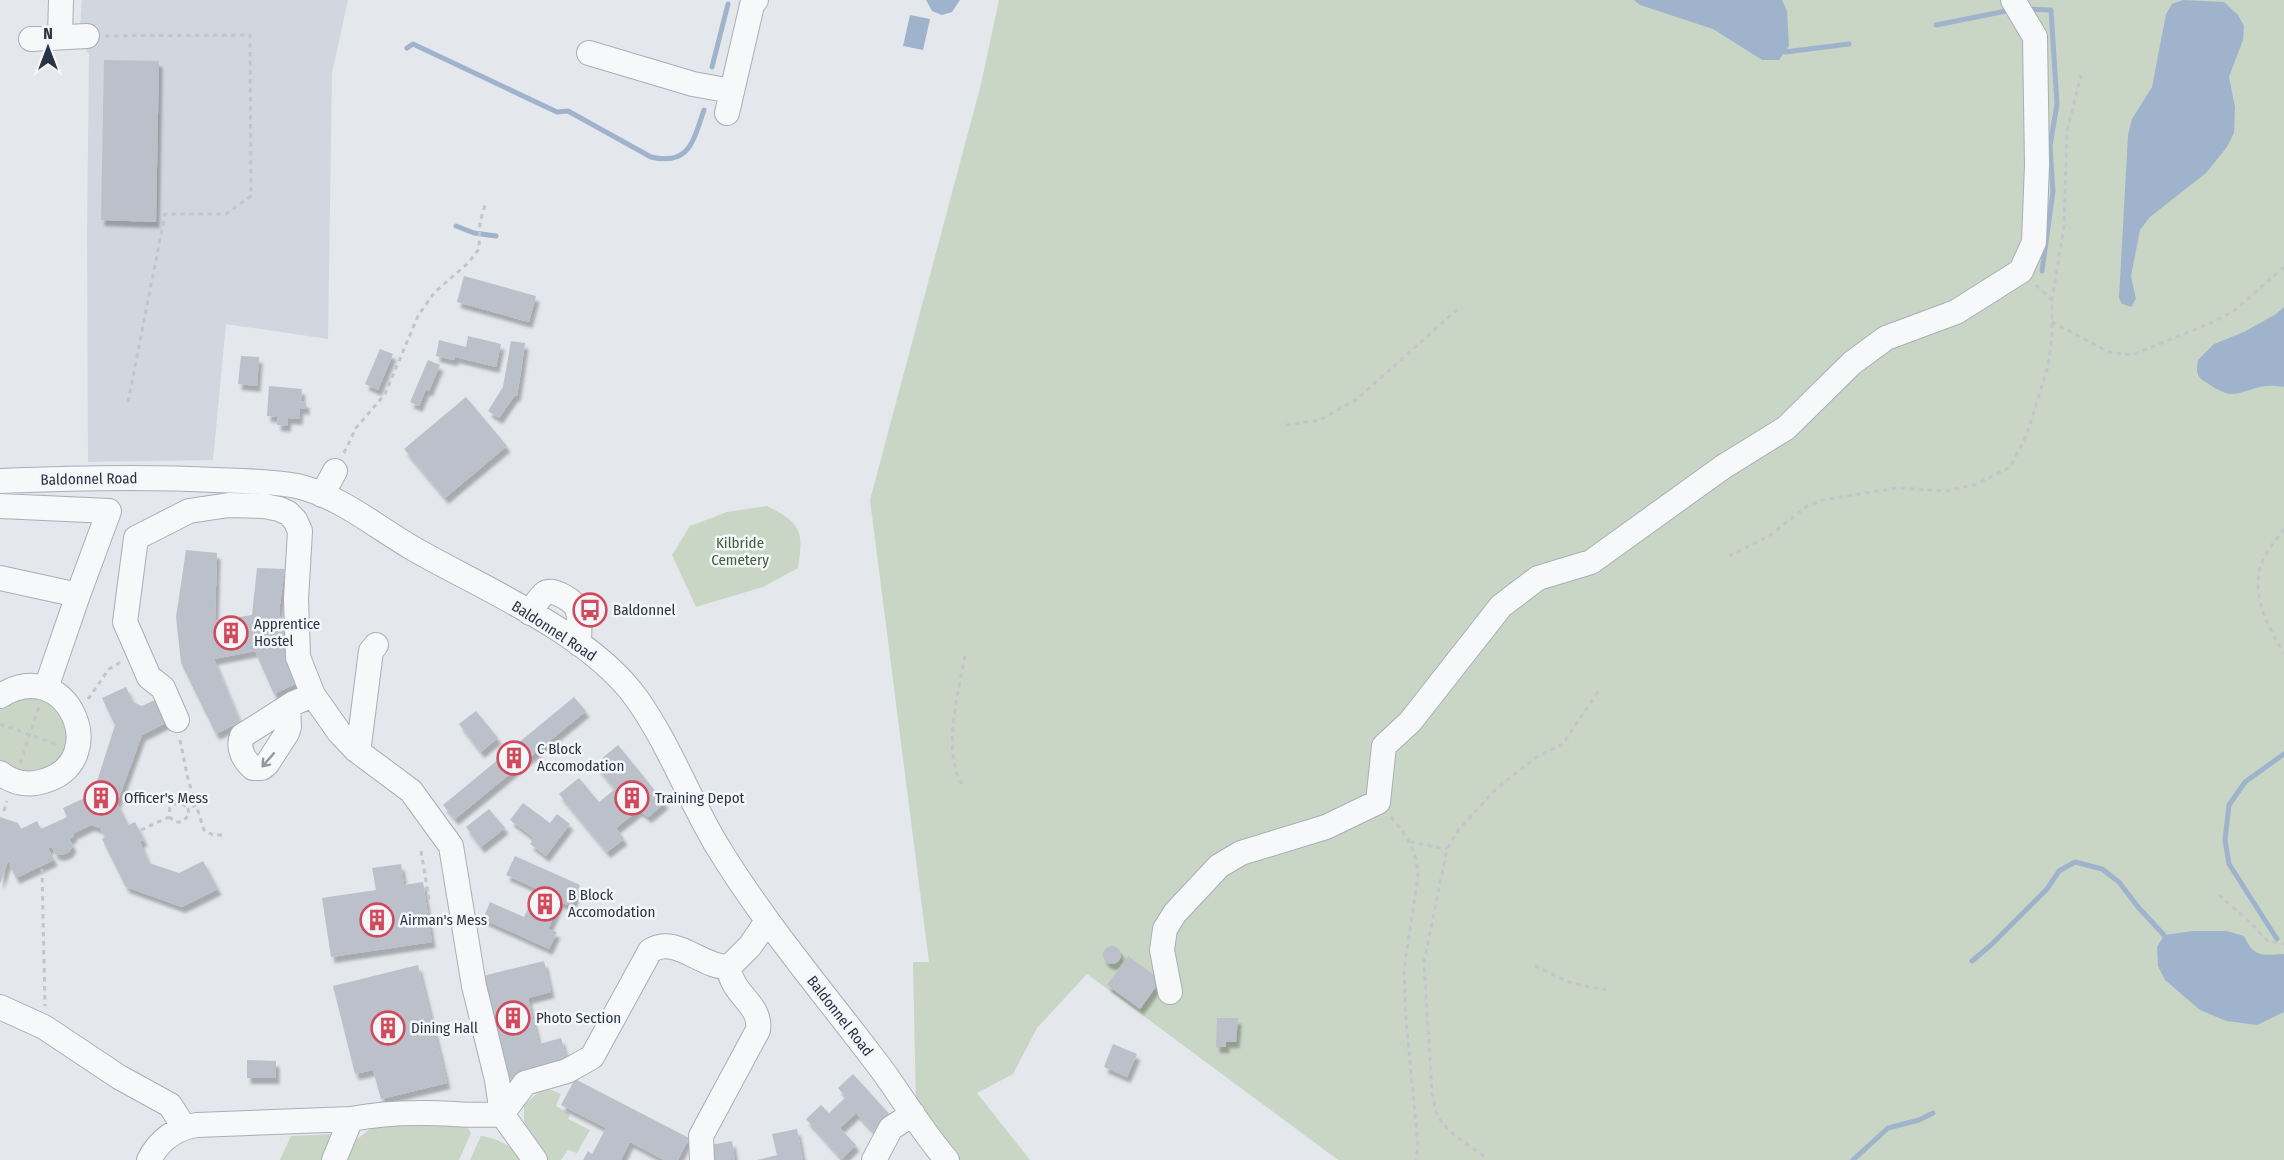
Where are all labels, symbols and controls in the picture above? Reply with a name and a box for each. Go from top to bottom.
north arrow [18,18,78,78]
text: N [43,24,53,43]
street label: Baldonnel Road [40,469,138,489]
park label: Kilbride Cemetery [711,534,769,569]
bus stop icon: Baldonnel [572,592,608,628]
street label: Baldonnel Road [508,597,600,665]
place label: Baldonnel [613,601,675,619]
building icon: Apprentice Hostel [213,615,249,651]
place label: Apprentice Hostel [254,615,320,650]
building icon: C Block Accomodation [496,740,532,776]
place label: C Block Accomodation [537,740,624,775]
one-way arrow [261,752,275,767]
building icon: Officer's Mess [83,780,119,816]
building icon: Training Depot [614,780,650,816]
place label: Officer's Mess [124,789,208,807]
place label: Training Depot [655,789,745,807]
building icon: B Block Accomodation [527,886,563,922]
place label: B Block Accomodation [568,886,655,921]
building icon: Airman's Mess [359,902,395,938]
place label: Airman's Mess [400,911,487,929]
street label: Baldonnel Road [803,972,877,1060]
building icon: Photo Section [495,1000,531,1036]
place label: Photo Section [536,1009,621,1027]
building icon: Dining Hall [370,1010,406,1046]
place label: Dining Hall [411,1019,478,1037]

